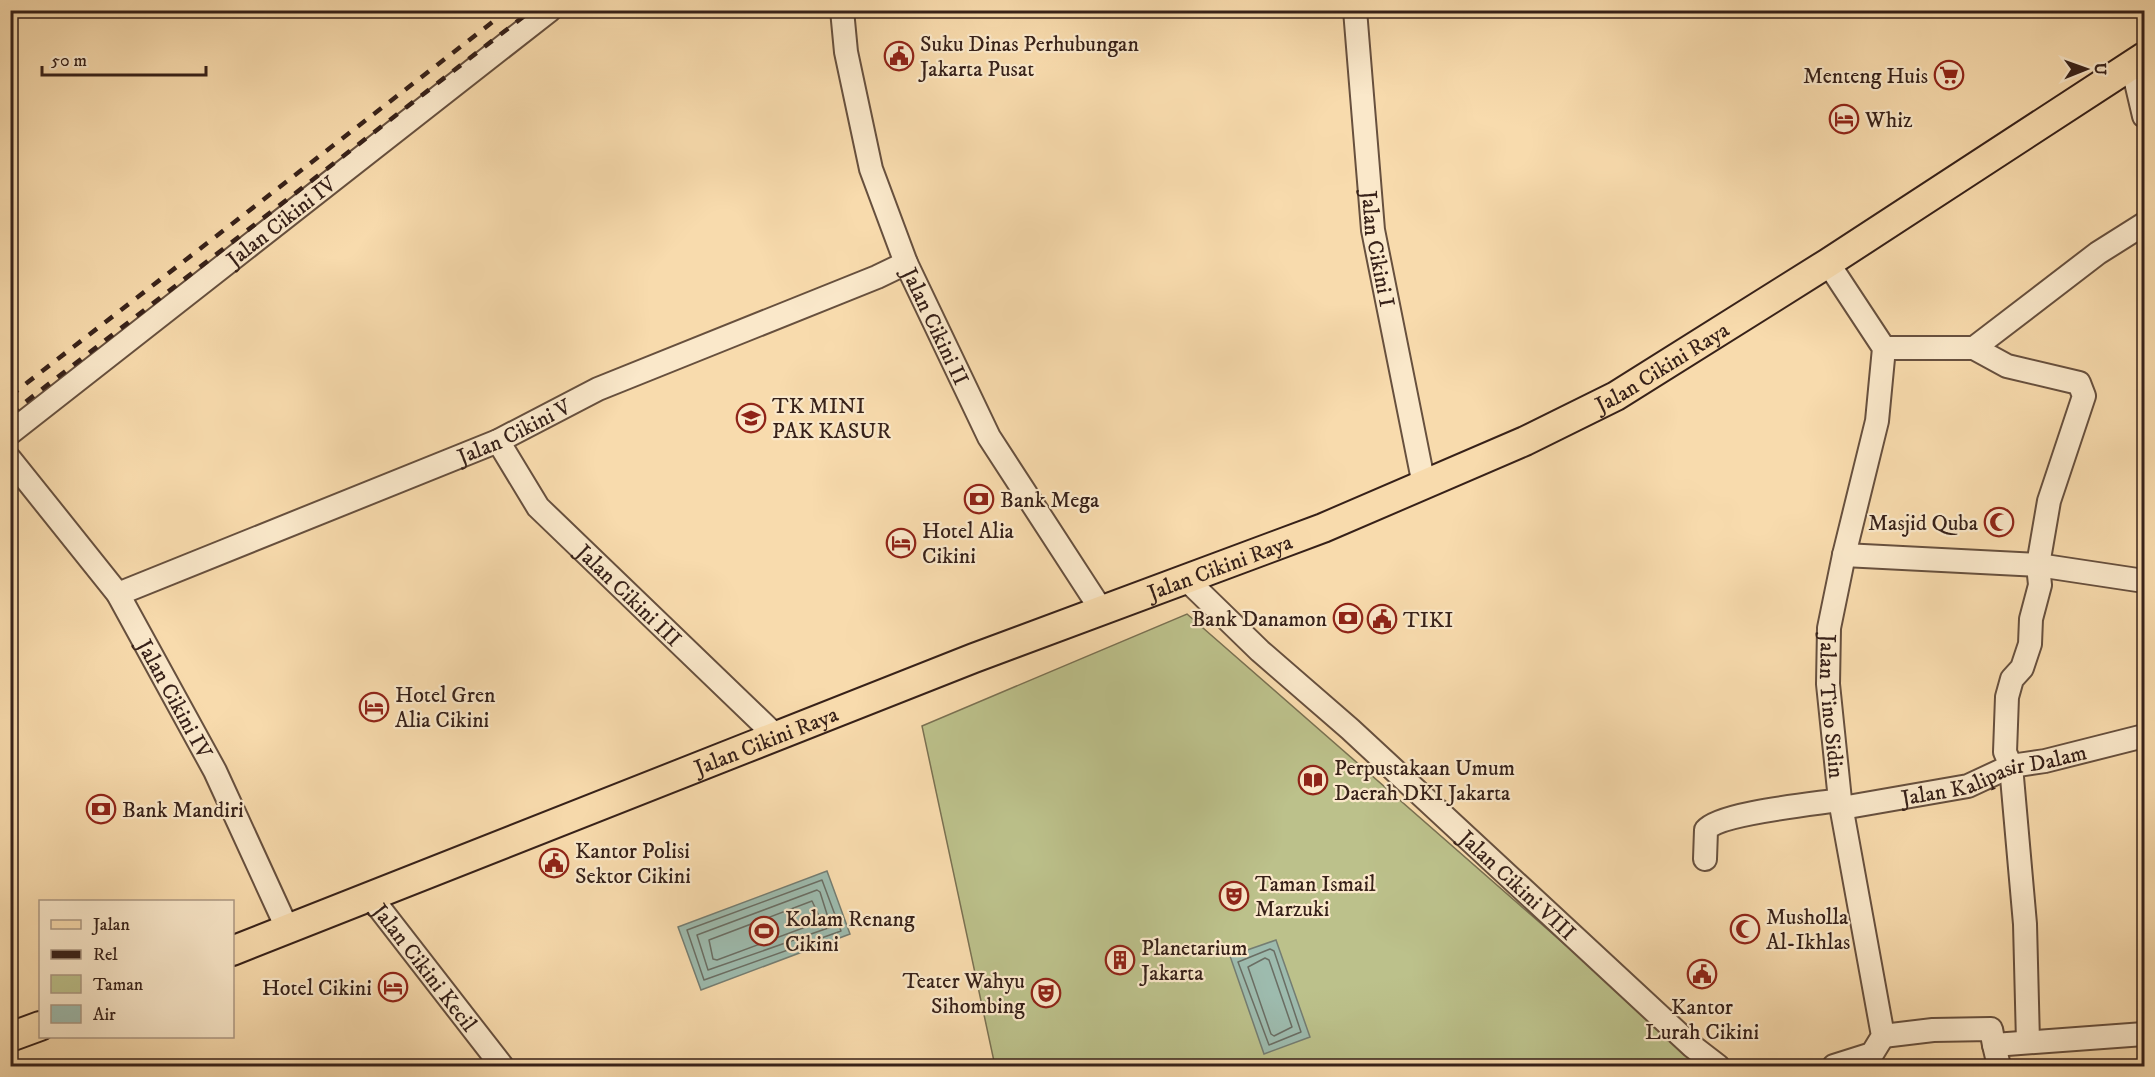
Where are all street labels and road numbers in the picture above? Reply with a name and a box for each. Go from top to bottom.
street label: Jalan Cikini IV [220,170,343,274]
street label: Jalan Cikini I [1355,188,1400,310]
street label: Jalan Cikini II [894,262,974,390]
street label: Jalan Cikini Raya [1589,316,1735,420]
street label: Jalan Cikini V [452,393,576,472]
street label: Jalan Cikini Raya [1142,528,1297,608]
street label: Jalan Cikini III [569,538,687,653]
street label: Jalan Tino Sidin [1813,632,1850,780]
street label: Jalan Cikini IV [130,633,218,764]
street label: Jalan Cikini Raya [689,701,843,783]
street label: Jalan Kalipasir Dalam [1897,739,2089,813]
street label: Jalan Cikini VIII [1451,824,1581,947]
street label: Jalan Cikini Kecil [365,897,482,1038]

